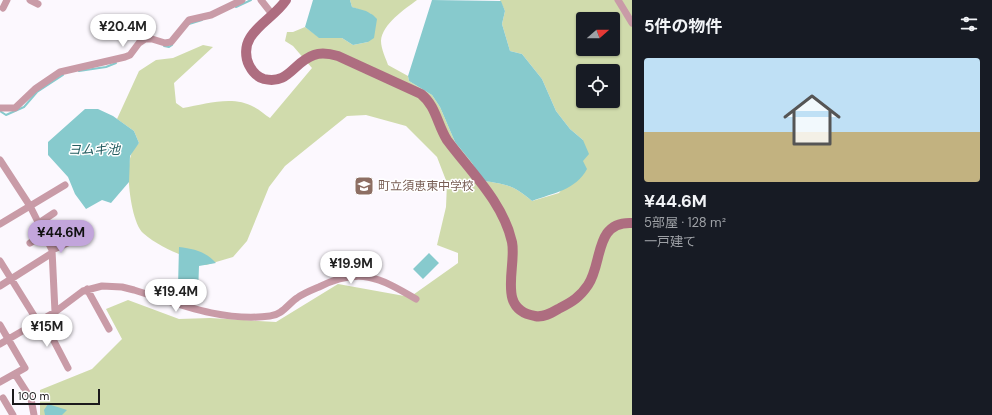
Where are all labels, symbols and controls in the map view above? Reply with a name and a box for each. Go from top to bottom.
north arrow [576,12,620,56]
map controls [576,12,620,108]
icon: filters [958,13,980,35]
pin: ¥20.4M [90,14,156,48]
text: 5件の物件 [644,15,723,37]
text: ¥20.4M [99,18,147,35]
button: locate [576,64,620,108]
icon: home [776,84,848,156]
water label: ヨムギ池 [68,141,122,158]
school or university icon: 町立須恵東中学校 [353,175,375,197]
place label: 町立須恵東中学校 [378,178,474,194]
text: ¥44.6M [644,190,707,212]
text: 5部屋 · 128 m² [644,214,726,231]
pin: ¥44.6M [28,220,94,254]
text: ¥44.6M [37,224,85,241]
text: 一戸建て [644,233,696,250]
pin: ¥19.9M [318,251,384,285]
text: ¥19.9M [329,255,373,272]
pin: ¥19.4M [143,279,209,313]
text: ¥19.4M [154,283,198,300]
pin: ¥15M [23,314,71,348]
text: ¥15M [31,318,63,335]
scale bar [12,387,100,406]
text: 100 m [18,389,49,403]

